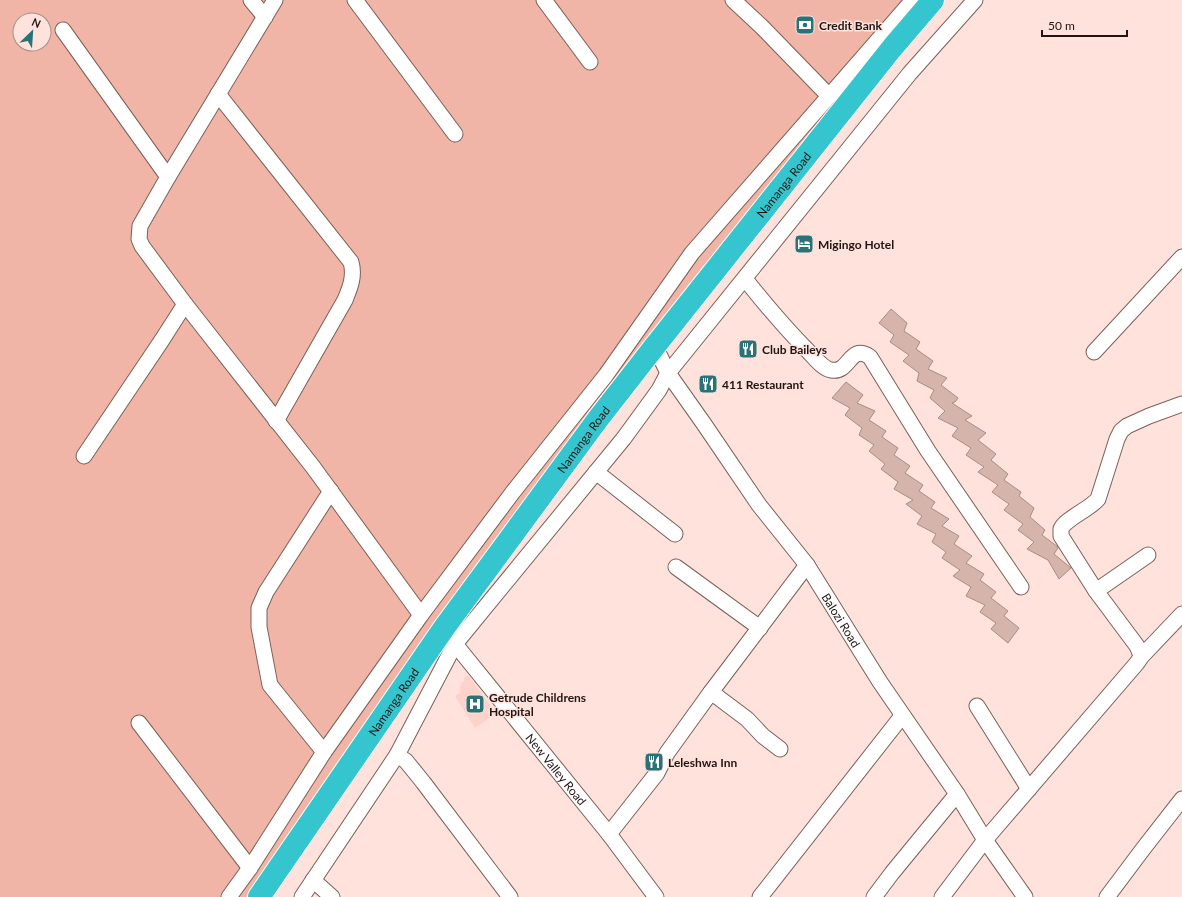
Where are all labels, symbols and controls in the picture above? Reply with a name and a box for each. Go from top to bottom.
north arrow [12,12,52,52]
scale bar [1042,12,1127,38]
bank icon: Credit Bank [794,14,816,36]
text: N [30,15,43,30]
place label: Credit Bank [819,18,883,33]
text: 50 m [1048,18,1075,33]
street label: Namanga Road [753,149,814,220]
hotel icon: Migingo Hotel [793,233,815,255]
place label: Migingo Hotel [818,237,894,252]
restaurant icon: Club Baileys [737,338,759,360]
place label: Club Baileys [762,342,827,357]
restaurant icon: 411 Restaurant [697,373,719,395]
place label: 411 Restaurant [722,377,804,392]
street label: Namanga Road [554,403,613,476]
street label: Balozi Road [819,590,864,650]
street label: Namanga Road [365,665,422,739]
place label: Getrude Childrens Hospital [489,690,586,719]
hospital icon: Getrude Childrens Hospital [464,693,486,715]
street label: New Valley Road [523,730,590,808]
restaurant icon: Leleshwa Inn [643,751,665,773]
place label: Leleshwa Inn [668,755,738,770]

